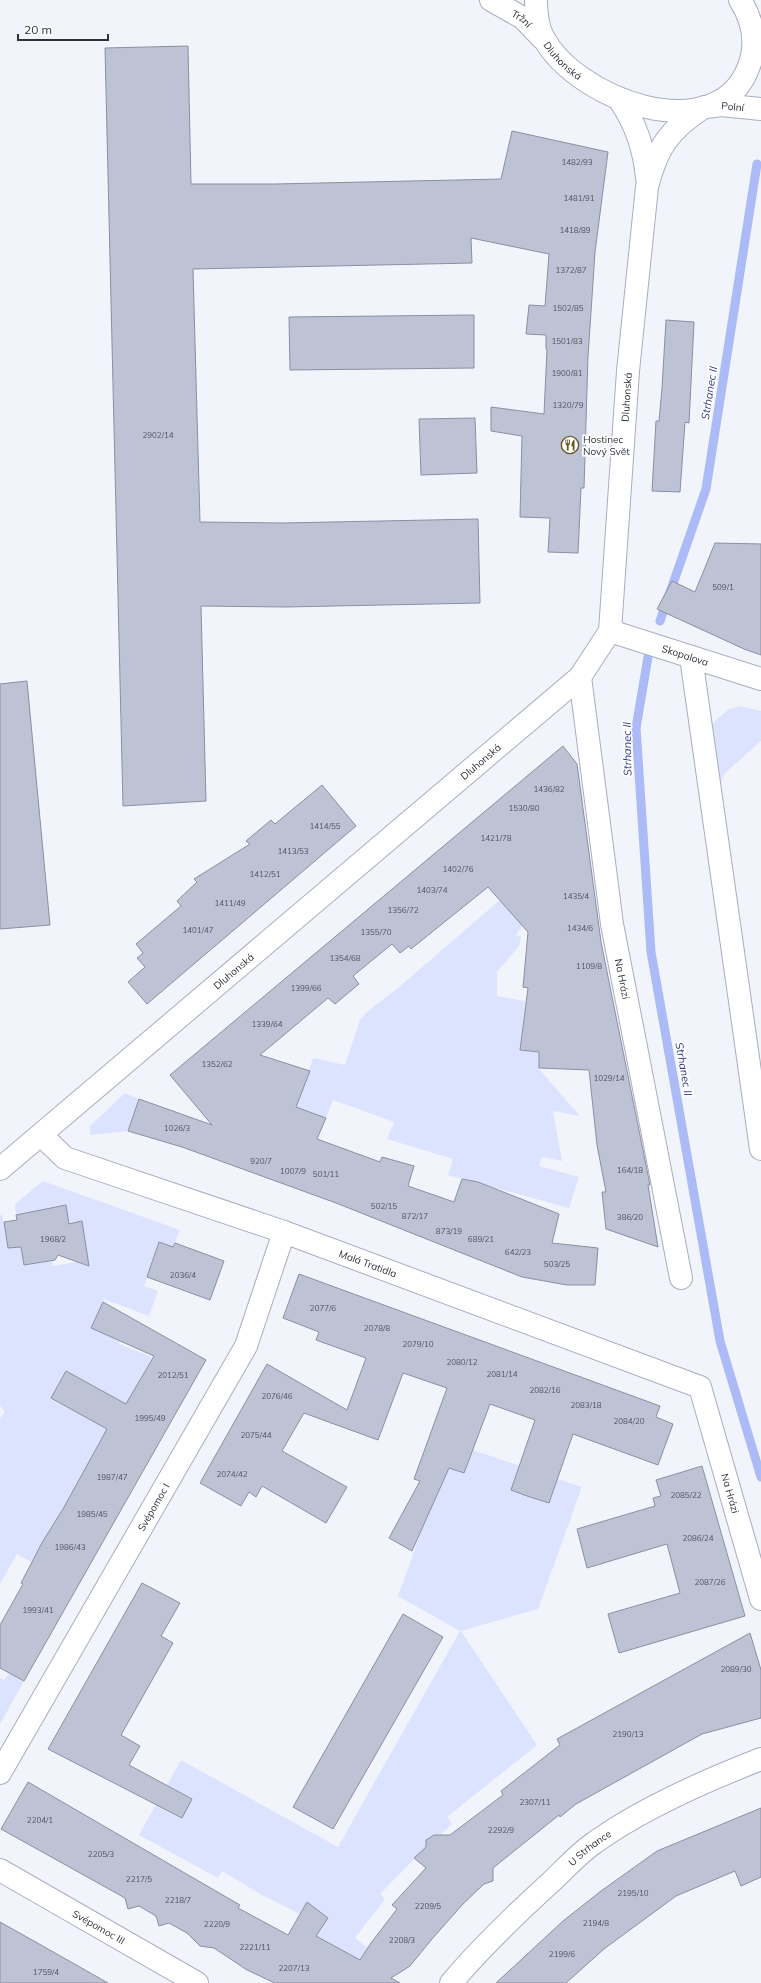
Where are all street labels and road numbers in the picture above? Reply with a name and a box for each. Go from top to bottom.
street label: Tržní [509,6,535,31]
street label: Dluhonská [541,39,585,83]
street label: Polní [721,99,745,114]
street label: Dluhonská [618,372,634,422]
street label: Skopalova [660,641,710,668]
street label: Dluhonská [457,741,503,782]
street label: Dluhonská [210,950,256,992]
street label: Na Hrázi [612,958,633,1000]
street label: Malá Tratidla [337,1247,399,1280]
street label: Na Hrázi [719,1472,743,1515]
street label: Svépomoc I [134,1481,172,1533]
street label: U Strhance [565,1827,613,1868]
street label: Svépomoc III [70,1907,127,1947]

